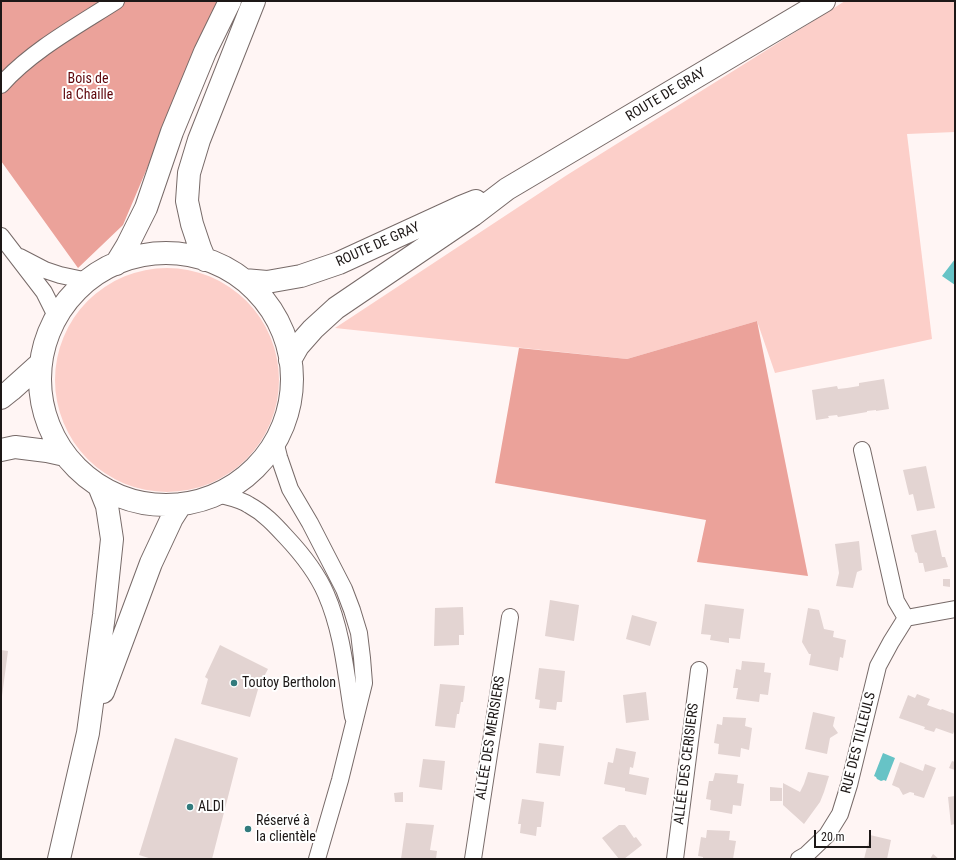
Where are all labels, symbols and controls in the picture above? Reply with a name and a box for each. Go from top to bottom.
street label: ROUTE DE GRAY [623,65,709,125]
park label: Bois de la Chaille [63,71,113,104]
street label: ROUTE DE GRAY [334,219,422,271]
place label: Toutoy Bertholon [242,675,336,691]
street label: ALLÉE DES MERISIERS [473,675,509,801]
marker: Toutoy Bertholon [229,678,239,688]
street label: RUE DES TILLEULS [838,691,880,795]
street label: ALLÉE DES CERISIERS [671,702,703,826]
place label: ALDI [198,799,224,815]
marker: ALDI [185,802,195,812]
place label: Réservé à la clientèle [256,813,316,846]
scale bar [816,822,873,848]
marker: Réservé à la clientèle [243,824,253,834]
text: 20 m [821,830,845,844]

